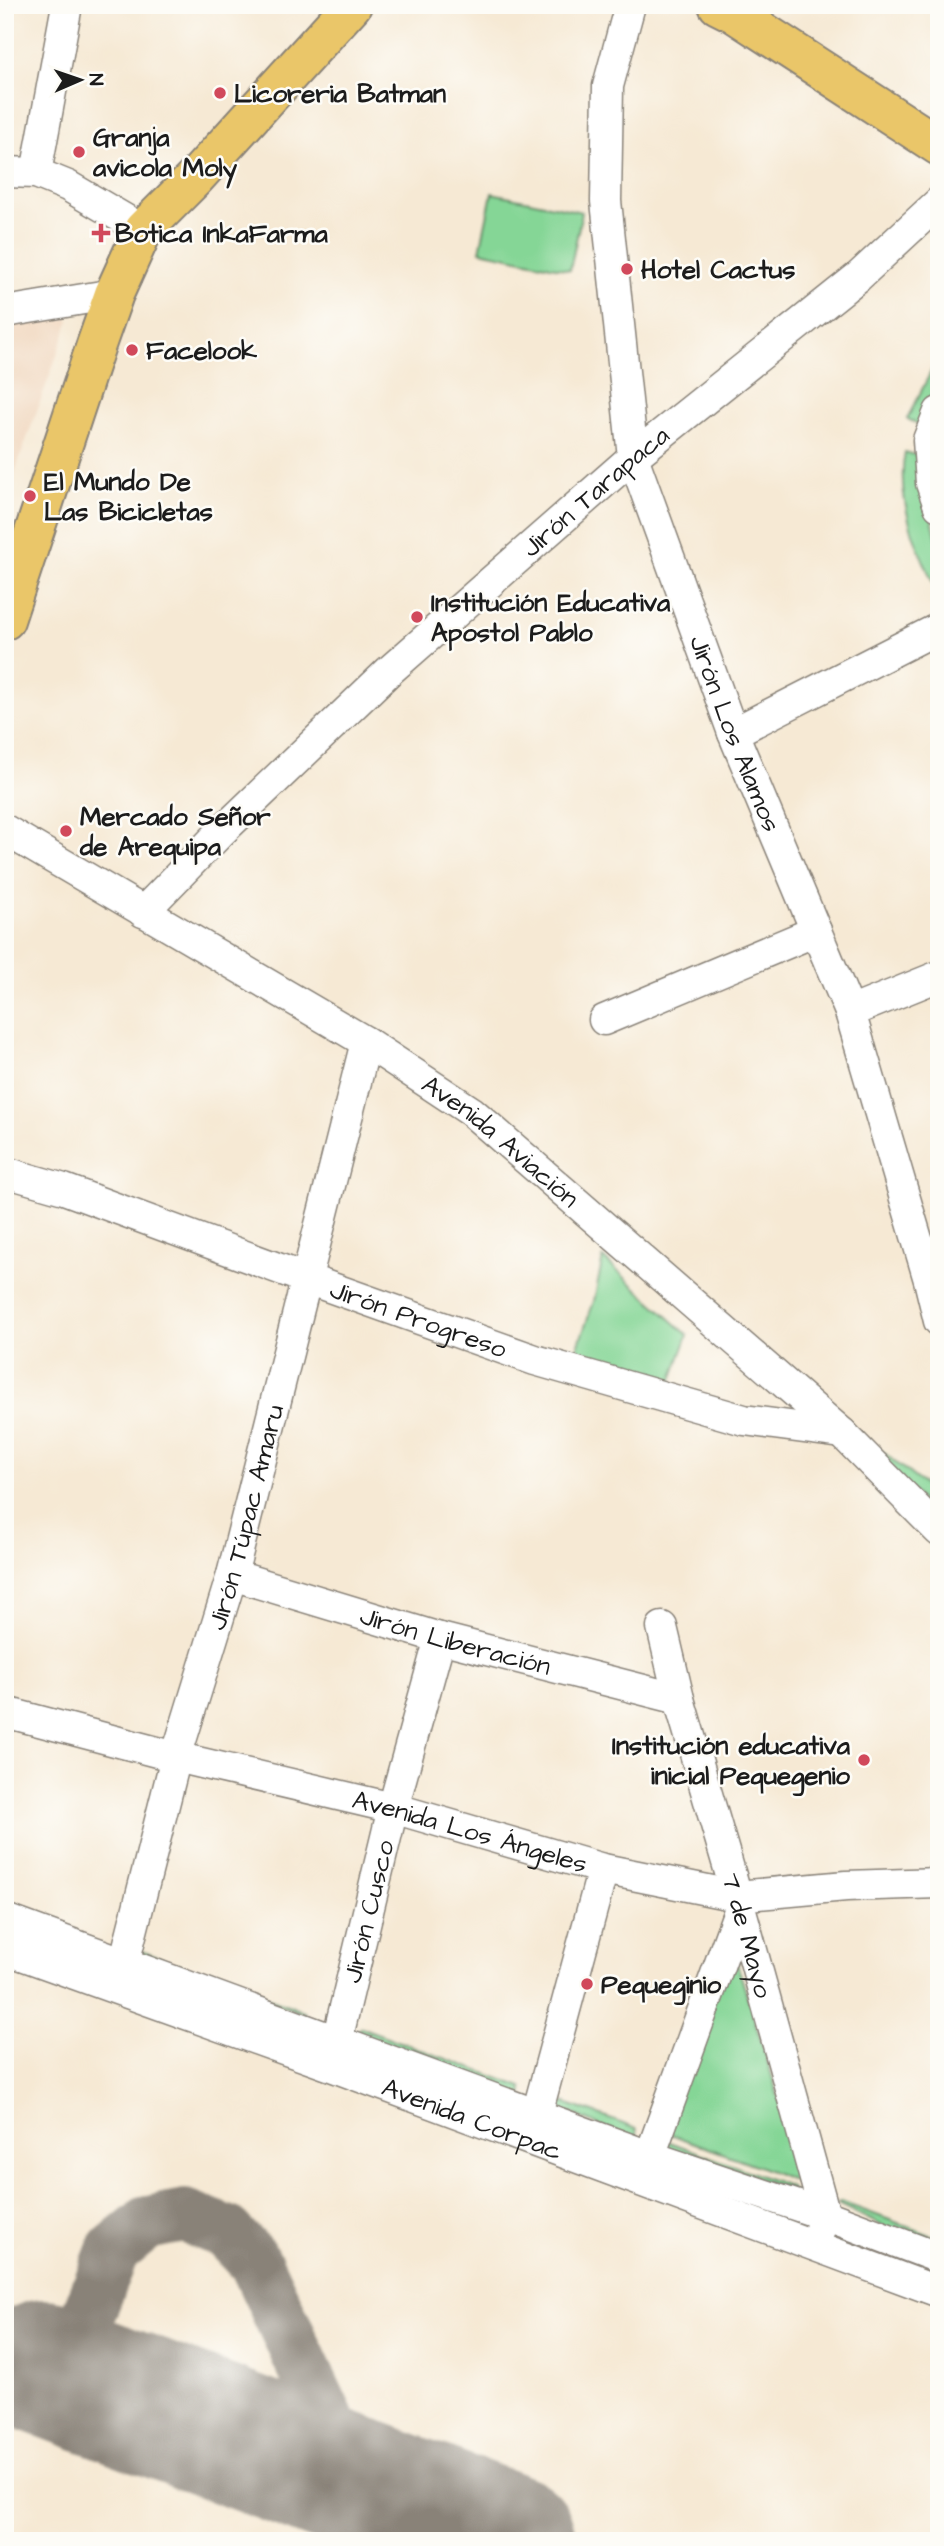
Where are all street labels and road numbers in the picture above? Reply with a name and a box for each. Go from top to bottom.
street label: Jirón Tarapaca [514,418,677,566]
street label: Jirón Los Alamos [680,630,789,837]
street label: Avenida Aviación [414,1067,587,1216]
street label: Jirón Progreso [325,1272,512,1368]
street label: Jirón Túpac Amaru [199,1401,293,1634]
street label: Jirón Liberación [356,1598,555,1685]
street label: Avenida Los Ángeles [349,1782,591,1882]
street label: Jirón Cusco [334,1836,404,1987]
street label: 7 de Mayo [712,1869,781,2002]
street label: Avenida Corpac [377,2069,567,2169]

